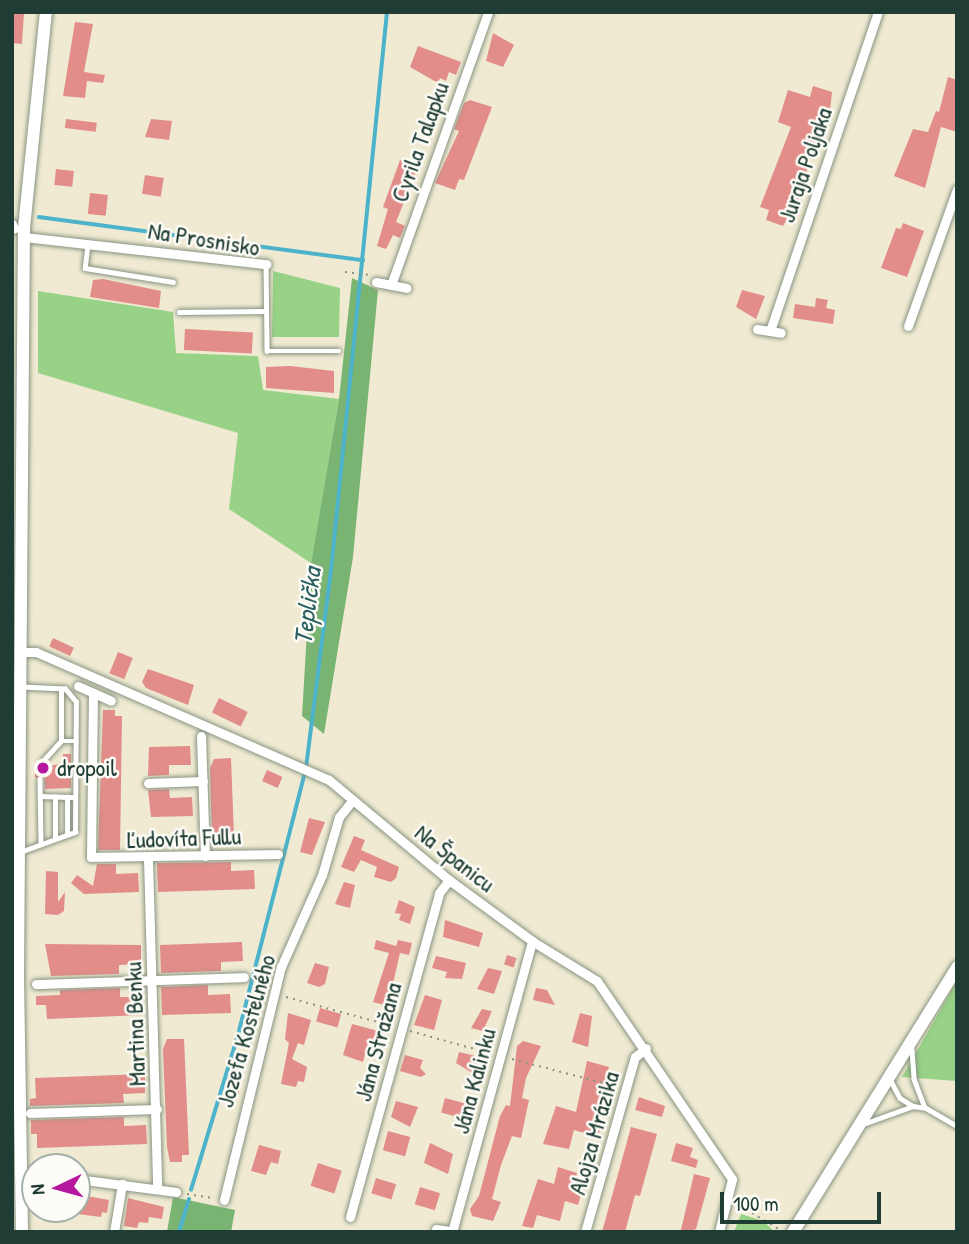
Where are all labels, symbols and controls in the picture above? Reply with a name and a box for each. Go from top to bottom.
street label: Cyrila Talapku [385,78,455,206]
street label: Juraja Poljaka [772,104,838,226]
street label: Na Prosnisko [146,216,262,262]
water label: Teplička [287,566,327,646]
place label: dropoil [57,754,117,782]
marker: dropoil [35,760,51,776]
street label: Na Španicu [409,818,501,898]
street label: Ľudovíta Fullu [126,822,242,854]
street label: Jozefa Kostelného [210,951,282,1111]
street label: Martina Benku [118,961,152,1087]
street label: Jána Stražana [348,979,408,1105]
street label: Jána Kalinku [446,1025,502,1137]
street label: Alojza Mrázika [563,1068,625,1198]
north arrow [21,1153,91,1223]
scale bar [724,1178,885,1222]
text: N [24,1183,50,1196]
text: 100 m [733,1189,779,1218]

